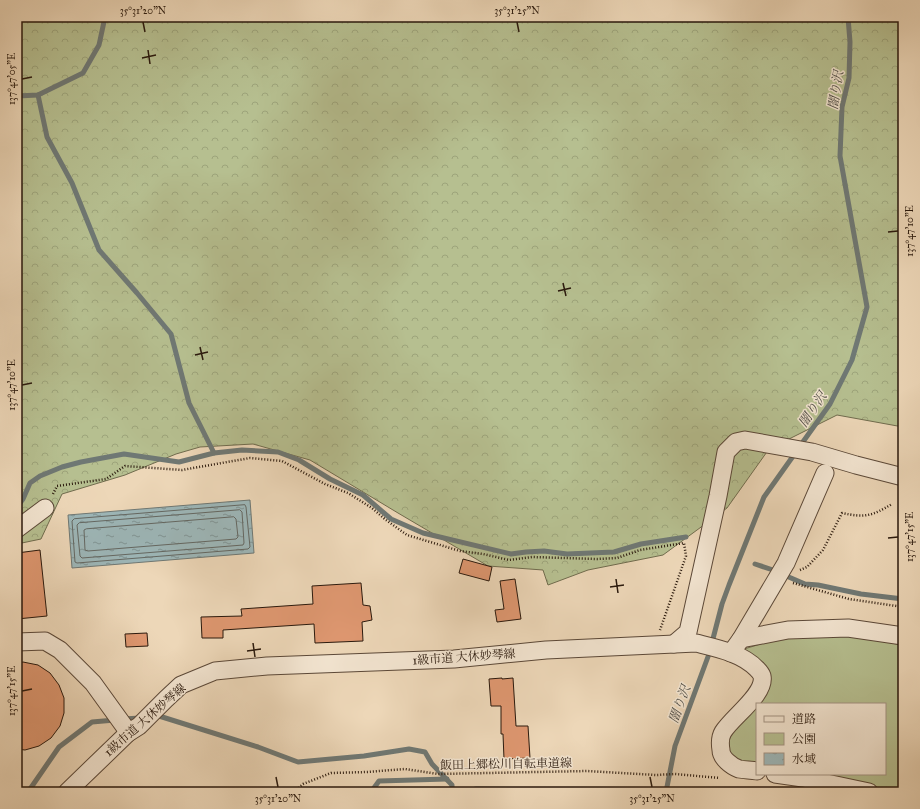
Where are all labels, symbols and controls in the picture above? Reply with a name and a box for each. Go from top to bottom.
text: 35°31'20"N [120,5,167,17]
text: 35°31'25"N [494,5,540,17]
text: 137°47'05"E [6,53,18,105]
water label: 闇り沢 [825,68,847,111]
text: 137°47'10"E [904,205,916,257]
text: 137°47'10"E [6,359,18,411]
water label: 闇り沢 [795,387,831,430]
text: 137°47'15"E [904,512,916,562]
street label: 1級市道 大休妙琴線 [412,646,516,668]
text: 137°47'15"E [6,666,18,716]
street label: 1級市道 大休妙琴線 [101,681,189,759]
water label: 闇り沢 [666,681,695,725]
legend [756,703,886,775]
text: 道路 [792,712,816,726]
text: 公園 [792,732,816,746]
text: 水域 [792,752,816,766]
street label: 飯田上郷松川自転車道線 [440,756,572,772]
text: 35°31'20"N [255,793,302,805]
text: 35°31'25"N [629,793,675,805]

